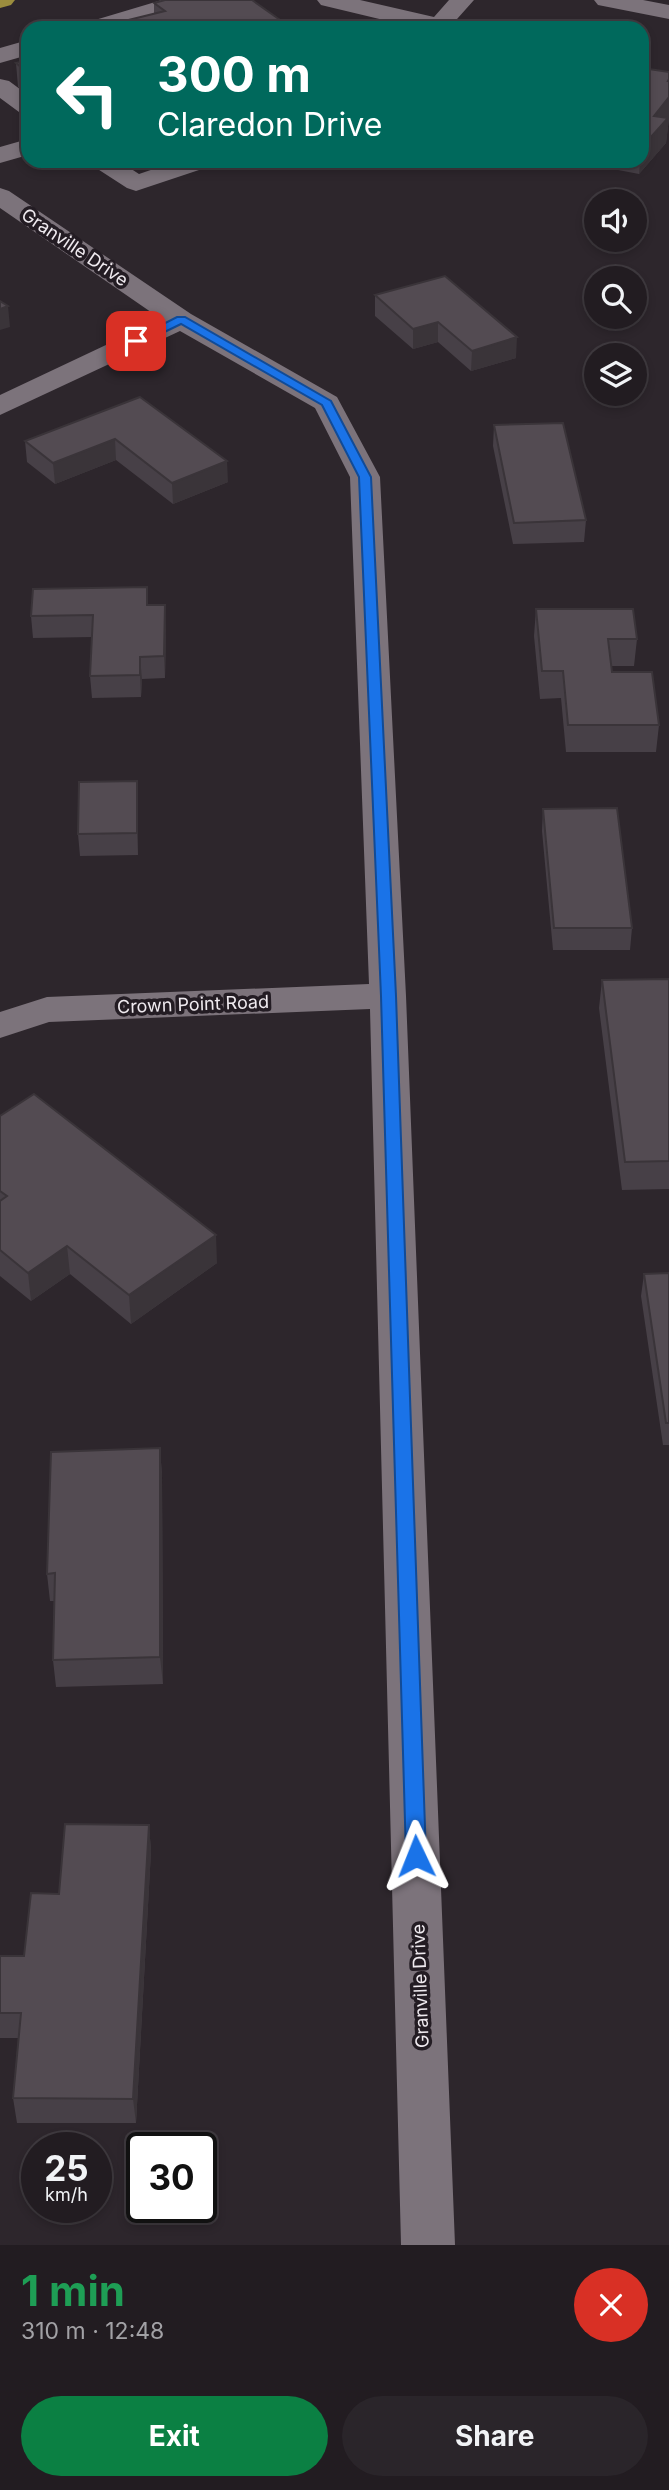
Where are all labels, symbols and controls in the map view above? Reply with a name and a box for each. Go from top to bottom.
text: 300 m [157,45,311,104]
icon: left [42,49,133,140]
text: Claredon Drive [157,105,382,144]
map controls [584,189,647,406]
button: sound [584,189,647,252]
street label: Granville Drive [18,204,132,290]
button: search [584,266,647,329]
pin [106,311,166,371]
icon: arrive [117,322,155,360]
button: layers [584,343,647,406]
street label: Crown Point Road [117,991,269,1017]
position arrow [379,1819,453,1893]
street label: Granville Drive [407,1924,433,2048]
speed limit sign: 30 [126,2132,217,2223]
text: 25 [44,2147,89,2189]
text: km/h [45,2184,88,2205]
text: 1 min [21,2265,125,2316]
button: close [574,2268,648,2342]
text: 310 m · 12:48 [21,2317,164,2345]
button: Exit [21,2396,328,2476]
button: Share [342,2396,648,2476]

